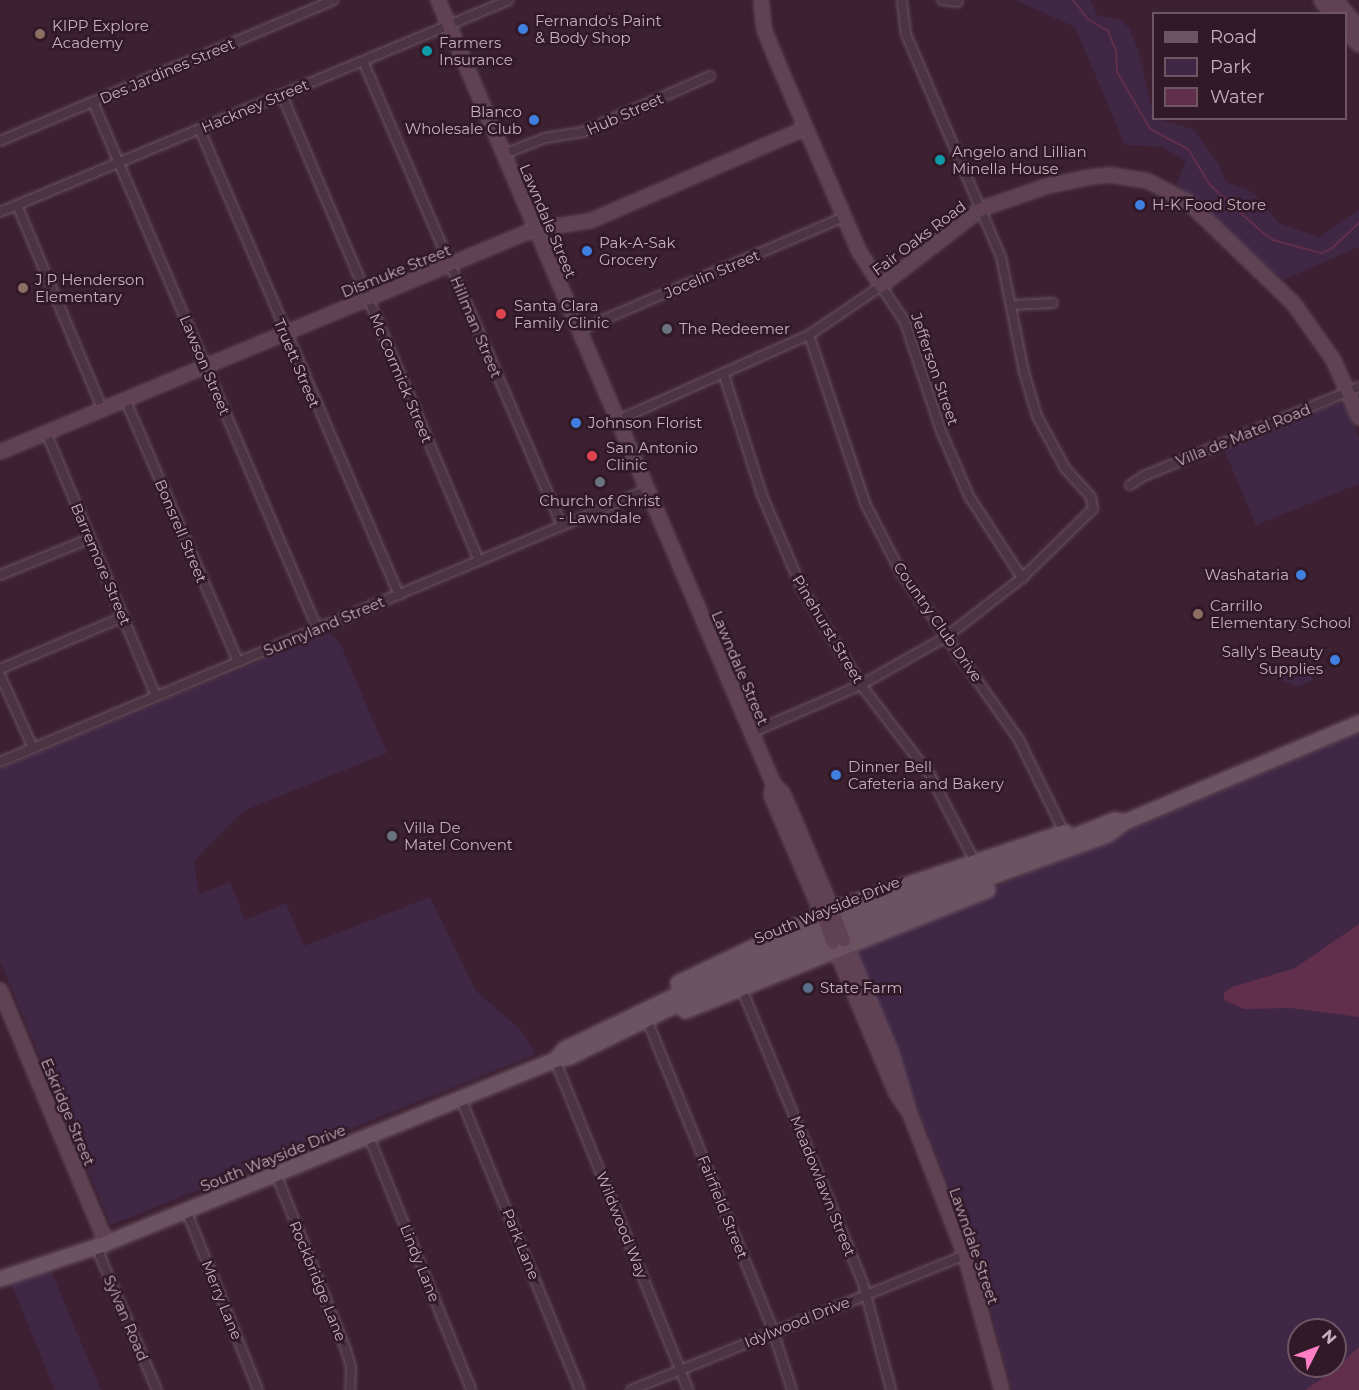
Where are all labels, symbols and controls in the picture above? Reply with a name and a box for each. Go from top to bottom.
place label: Fernando's Paint & Body Shop [535,11,662,46]
legend [1152,12,1347,120]
place label: KIPP Explore Academy [52,16,149,51]
marker: Fernando's Paint & Body Shop [516,22,530,36]
text: Road [1210,26,1257,48]
marker: KIPP Explore Academy [33,27,47,41]
place label: Farmers Insurance [439,33,513,68]
street label: Des Jardines Street [97,34,237,108]
marker: Farmers Insurance [420,44,434,58]
text: Park [1210,56,1251,78]
street label: Hackney Street [199,75,311,137]
text: Water [1210,86,1265,108]
street label: Hub Street [584,89,666,139]
place label: Blanco Wholesale Club [405,102,522,137]
marker: Blanco Wholesale Club [527,113,541,127]
place label: Angelo and Lillian Minella House [952,142,1087,177]
marker: Angelo and Lillian Minella House [933,153,947,167]
street label: Lawndale Street [516,161,580,281]
place label: H-K Food Store [1152,196,1266,214]
street label: Fair Oaks Road [869,197,969,279]
marker: H-K Food Store [1133,198,1147,212]
place label: Pak-A-Sak Grocery [599,233,676,268]
street label: Dismuke Street [339,241,453,301]
marker: Pak-A-Sak Grocery [580,244,594,258]
street label: Jocelin Street [662,246,762,302]
place label: J P Henderson Elementary [35,270,145,305]
street label: Hillman Street [447,274,505,380]
marker: J P Henderson Elementary [16,281,30,295]
place label: Santa Clara Family Clinic [514,296,609,331]
marker: Santa Clara Family Clinic [492,305,510,323]
street label: Jefferson Street [907,310,963,428]
street label: Mc Cormick Street [366,311,436,445]
street label: Lawson Street [176,312,234,418]
street label: Truett Street [270,316,324,410]
place label: The Redeemer [679,320,790,338]
marker: The Redeemer [660,322,674,336]
street label: Villa de Matel Road [1173,400,1313,470]
place label: Johnson Florist [588,414,702,432]
marker: Johnson Florist [569,416,583,430]
place label: San Antonio Clinic [606,438,698,473]
marker: San Antonio Clinic [583,447,601,465]
marker: Church of Christ - Lawndale [593,475,607,489]
street label: Bonsrell Street [151,477,211,585]
place label: Church of Christ - Lawndale [539,491,661,526]
street label: Barremore Street [67,500,135,628]
street label: Country Club Drive [890,559,986,685]
place label: Washataria [1205,566,1289,584]
marker: Washataria [1294,568,1308,582]
street label: Pinehurst Street [789,572,867,686]
street label: Sunnyland Street [261,592,387,660]
place label: Carrillo Elementary School [1210,596,1351,631]
marker: Carrillo Elementary School [1191,607,1205,621]
street label: Lawndale Street [708,608,772,728]
place label: Sally's Beauty Supplies [1222,642,1323,677]
marker: Sally's Beauty Supplies [1328,653,1342,667]
place label: Dinner Bell Cafeteria and Bakery [848,757,1004,792]
marker: Dinner Bell Cafeteria and Bakery [829,768,843,782]
place label: Villa De Matel Convent [404,818,513,853]
marker: Villa De Matel Convent [385,829,399,843]
street label: South Wayside Drive [752,873,902,947]
place label: State Farm [820,979,903,997]
marker: State Farm [801,981,815,995]
street label: Eskridge Street [37,1056,99,1168]
street label: Meadowlawn Street [787,1113,859,1259]
street label: South Wayside Drive [198,1121,348,1195]
street label: Fairfield Street [694,1153,752,1261]
street label: Wildwood Way [592,1169,652,1281]
street label: Lawndale Street [946,1185,1002,1307]
street label: Park Lane [499,1206,543,1282]
street label: Rockbridge Lane [286,1218,350,1344]
street label: Lindy Lane [396,1222,444,1304]
street label: Merry Lane [198,1258,246,1342]
street label: Sylvan Road [100,1272,152,1364]
street label: Idylwood Drive [742,1293,852,1351]
north arrow [1287,1318,1347,1378]
text: N [1318,1326,1341,1348]

